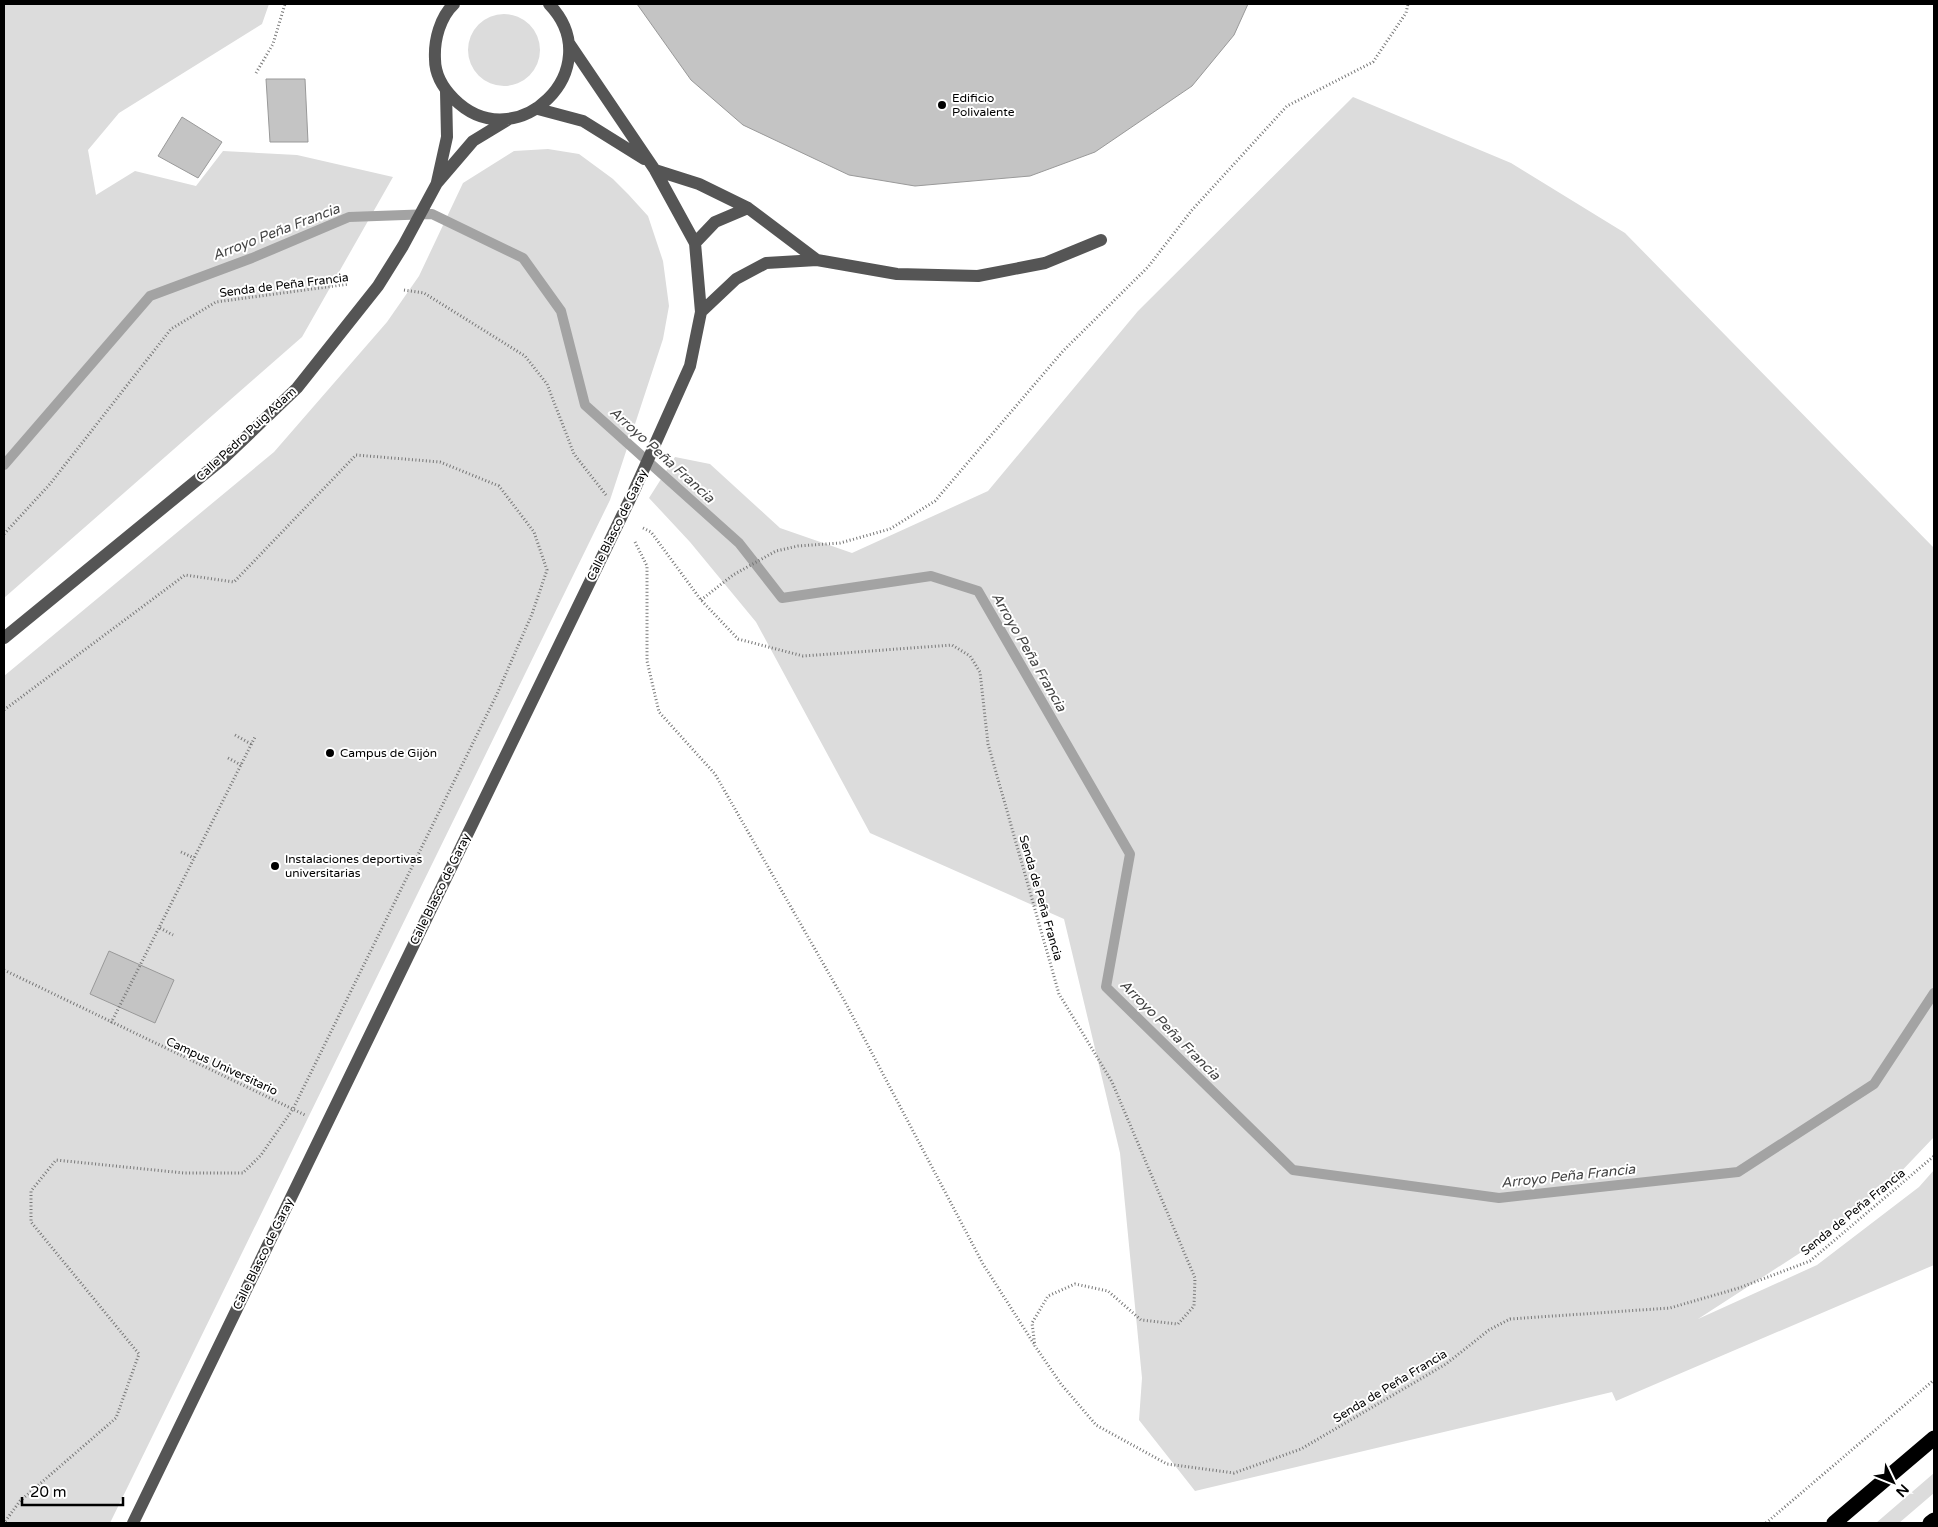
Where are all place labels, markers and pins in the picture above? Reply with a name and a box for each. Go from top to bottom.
place label: Edificio Polivalente [952,91,1015,119]
marker: Edificio Polivalente [936,99,948,111]
place label: Campus de Gijón [340,746,437,760]
marker: Campus de Gijón [324,747,336,759]
place label: Instalaciones deportivas universitarias [285,852,422,880]
marker: Instalaciones deportivas universitarias [269,860,281,872]

